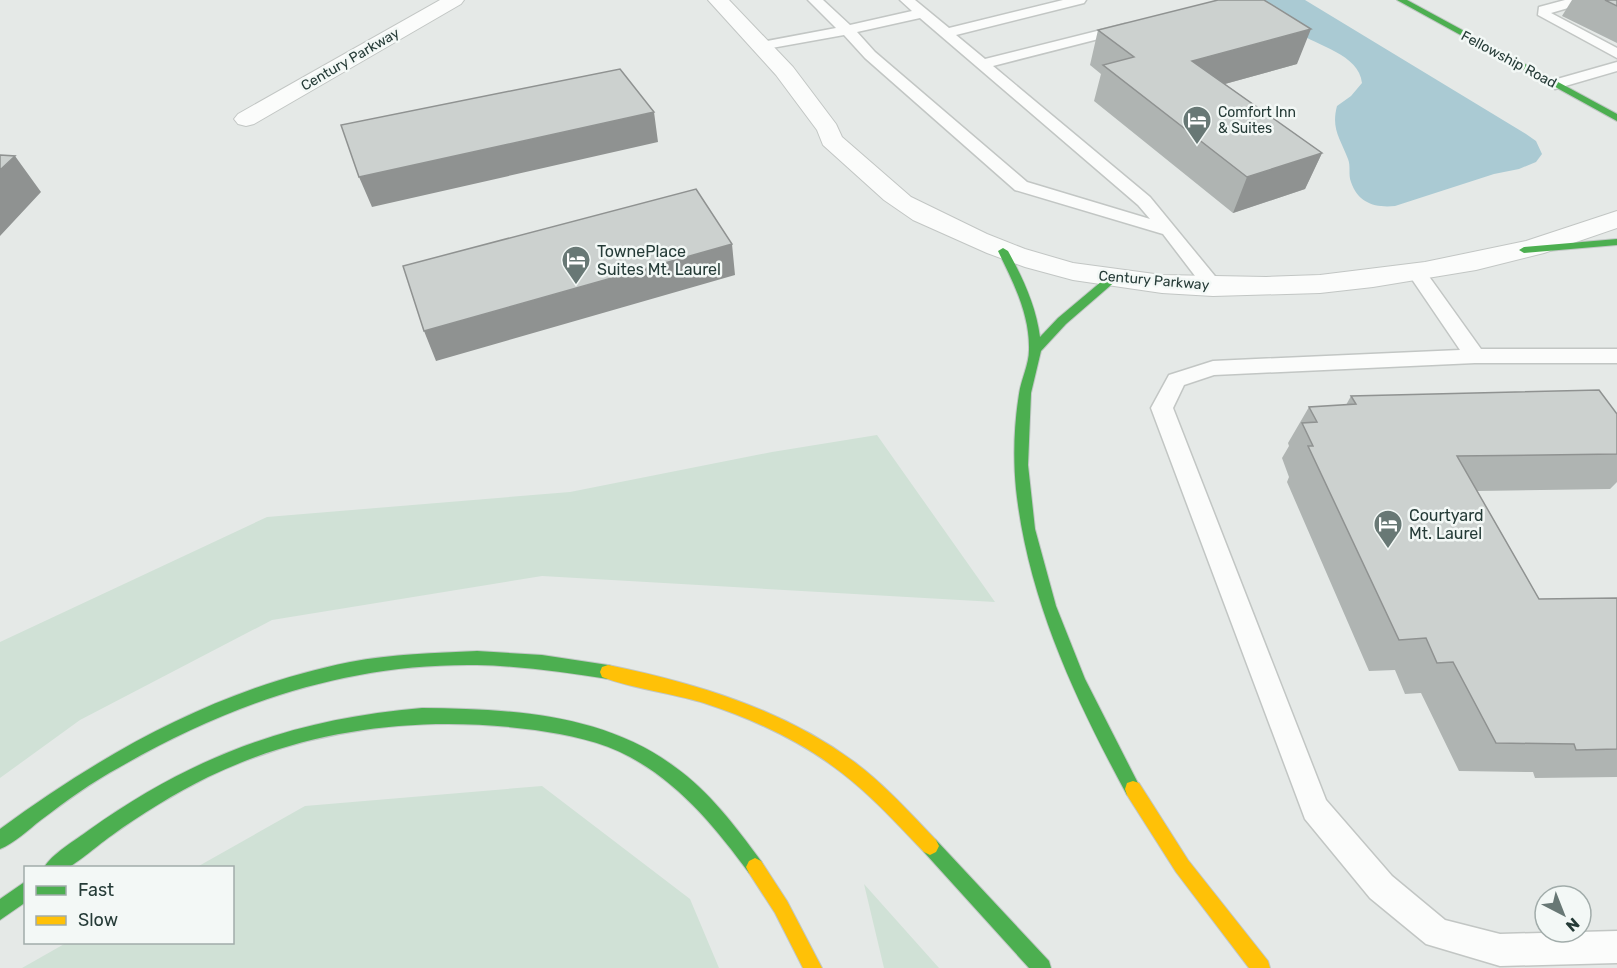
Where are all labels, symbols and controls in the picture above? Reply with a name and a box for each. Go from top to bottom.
street label: Century Parkway [298,24,403,95]
street label: Fellowship Road [1458,27,1559,92]
hotel icon: Comfort Inn & Suites [1181,104,1213,146]
place label: Comfort Inn & Suites [1218,104,1296,137]
place label: TownePlace Suites Mt. Laurel [597,242,721,279]
hotel icon: TownePlace Suites Mt. Laurel [560,244,592,286]
street label: Century Parkway [1098,267,1210,294]
place label: Courtyard Mt. Laurel [1409,506,1484,543]
hotel icon: Courtyard Mt. Laurel [1372,508,1404,550]
legend [24,866,234,944]
text: Fast [78,879,114,901]
north arrow [1533,884,1593,944]
text: Slow [78,909,118,931]
text: N [1562,914,1583,936]

